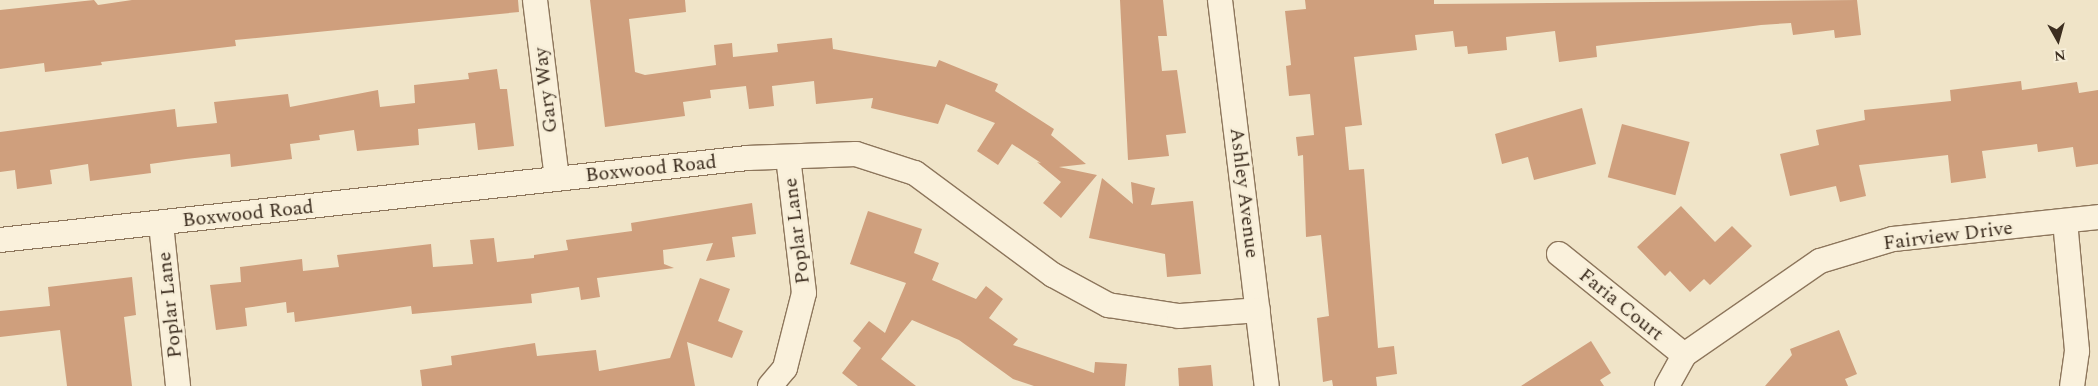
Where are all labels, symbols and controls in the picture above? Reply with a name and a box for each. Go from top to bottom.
north arrow [2033,15,2083,65]
text: N [2053,44,2067,67]
street label: Gary Way [529,46,563,134]
street label: Ashley Avenue [1224,126,1264,260]
street label: Boxwood Road [584,150,718,188]
street label: Poplar Lane [779,177,815,285]
street label: Boxwood Road [181,195,315,233]
street label: Fairview Drive [1882,216,2014,256]
street label: Poplar Lane [152,251,188,359]
street label: Faria Court [1574,264,1668,346]

